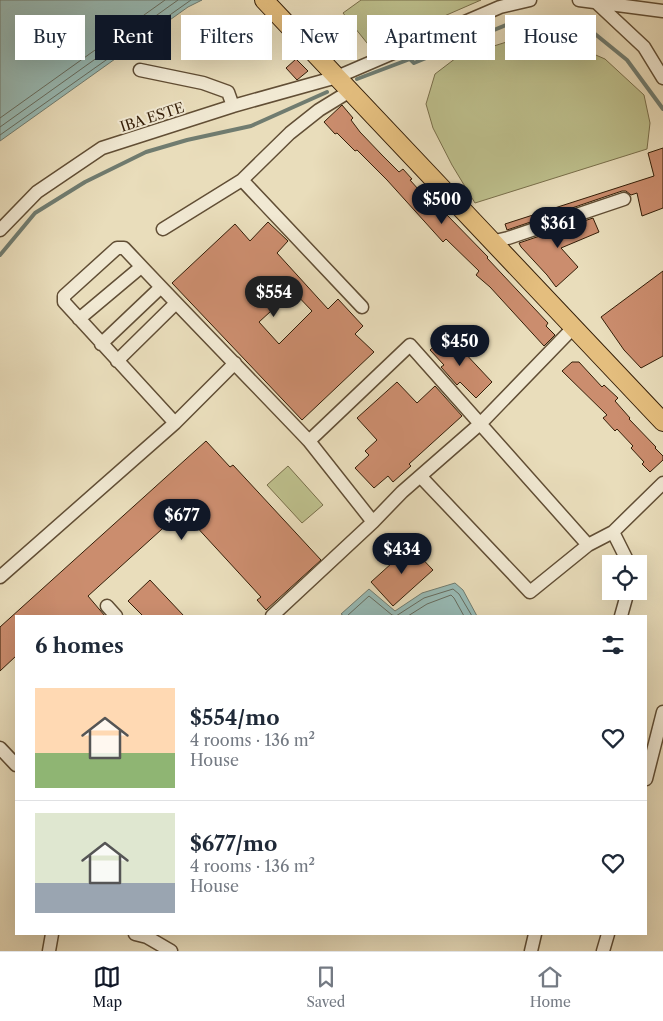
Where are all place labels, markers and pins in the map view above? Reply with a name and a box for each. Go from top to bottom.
pin: $500 [412,182,472,225]
pin: $361 [528,206,588,249]
pin: $554 [244,276,304,318]
pin: $450 [430,324,490,367]
pin: $677 [152,498,212,541]
pin: $434 [372,532,432,575]

